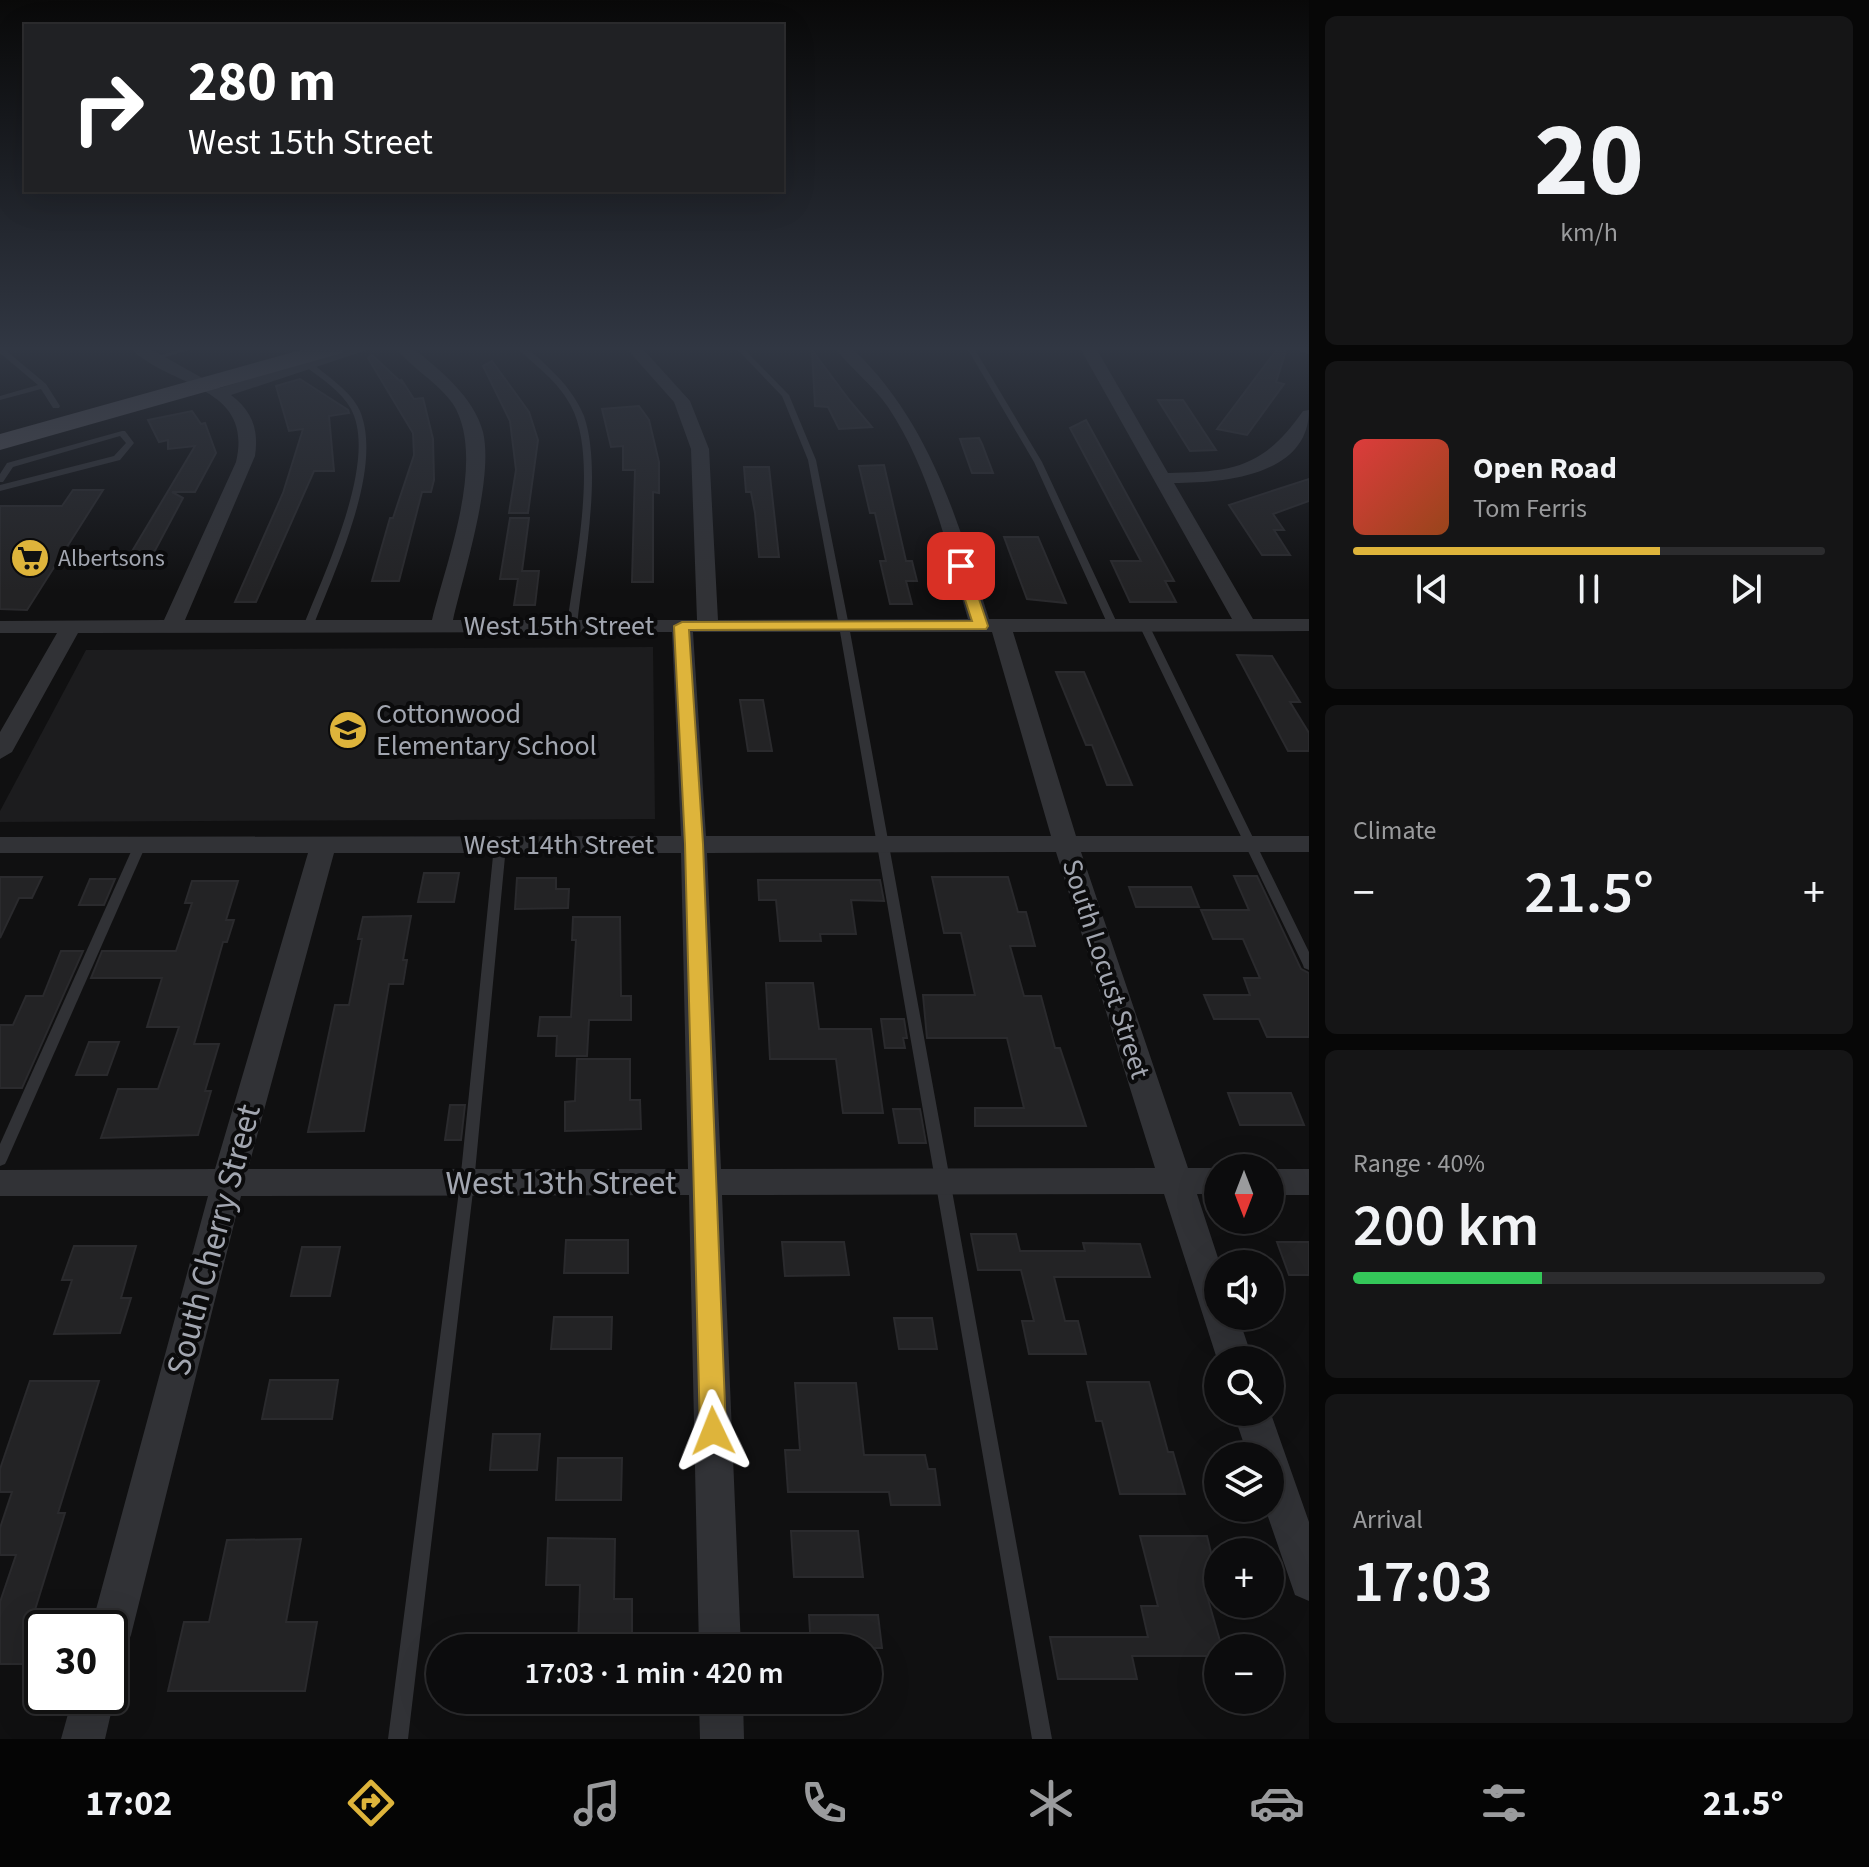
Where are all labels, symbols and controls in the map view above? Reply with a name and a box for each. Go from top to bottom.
text: 280 m [188,43,336,122]
icon: right [56,56,160,160]
text: 20 [1534,88,1644,236]
text: West 15th Street [188,117,433,168]
text: km/h [1560,214,1618,251]
text: Open Road [1473,447,1617,490]
text: Tom Ferris [1473,490,1587,527]
pin [927,532,995,600]
supermarket icon: Albertsons [9,537,51,579]
place label: Albertsons [58,541,165,576]
icon: arrive [939,544,983,588]
icon: previous [1410,567,1454,611]
icon: pause [1567,567,1611,611]
icon: next [1724,567,1768,611]
street label: West 15th Street [464,606,655,646]
place label: Cottonwood Elementary School [376,694,597,766]
school or university icon: Cottonwood Elementary School [327,709,369,751]
text: Climate [1353,812,1437,849]
street label: West 14th Street [464,825,655,865]
text: 21.5° [1524,851,1654,936]
street label: South Locust Street [1052,854,1160,1084]
text: − [1353,862,1375,925]
text: + [1803,862,1825,925]
street label: South Cherry Street [154,1098,274,1381]
text: Range · 40% [1353,1145,1485,1182]
north arrow [1204,1154,1284,1234]
map controls [1204,1154,1284,1714]
street label: West 13th Street [445,1159,677,1208]
text: 200 km [1353,1184,1539,1269]
button: sound [1204,1250,1284,1330]
button: search [1204,1346,1284,1426]
position arrow [671,1389,755,1473]
button: layers [1204,1442,1284,1522]
text: Arrival [1353,1501,1423,1538]
button: + [1204,1538,1284,1618]
text: 17:03 [1353,1540,1493,1625]
speed limit sign: 30 [24,1610,128,1714]
button: − [1204,1634,1284,1714]
text: 17:03 · 1 min · 420 m [524,1652,784,1695]
icon: directions [343,1775,399,1831]
icon: music [569,1775,625,1831]
icon: phone [796,1775,852,1831]
icon: climate [1023,1775,1079,1831]
icon: car [1249,1775,1305,1831]
icon: filters [1476,1775,1532,1831]
text: 17:02 [85,1778,172,1829]
text: 21.5° [1703,1778,1784,1829]

